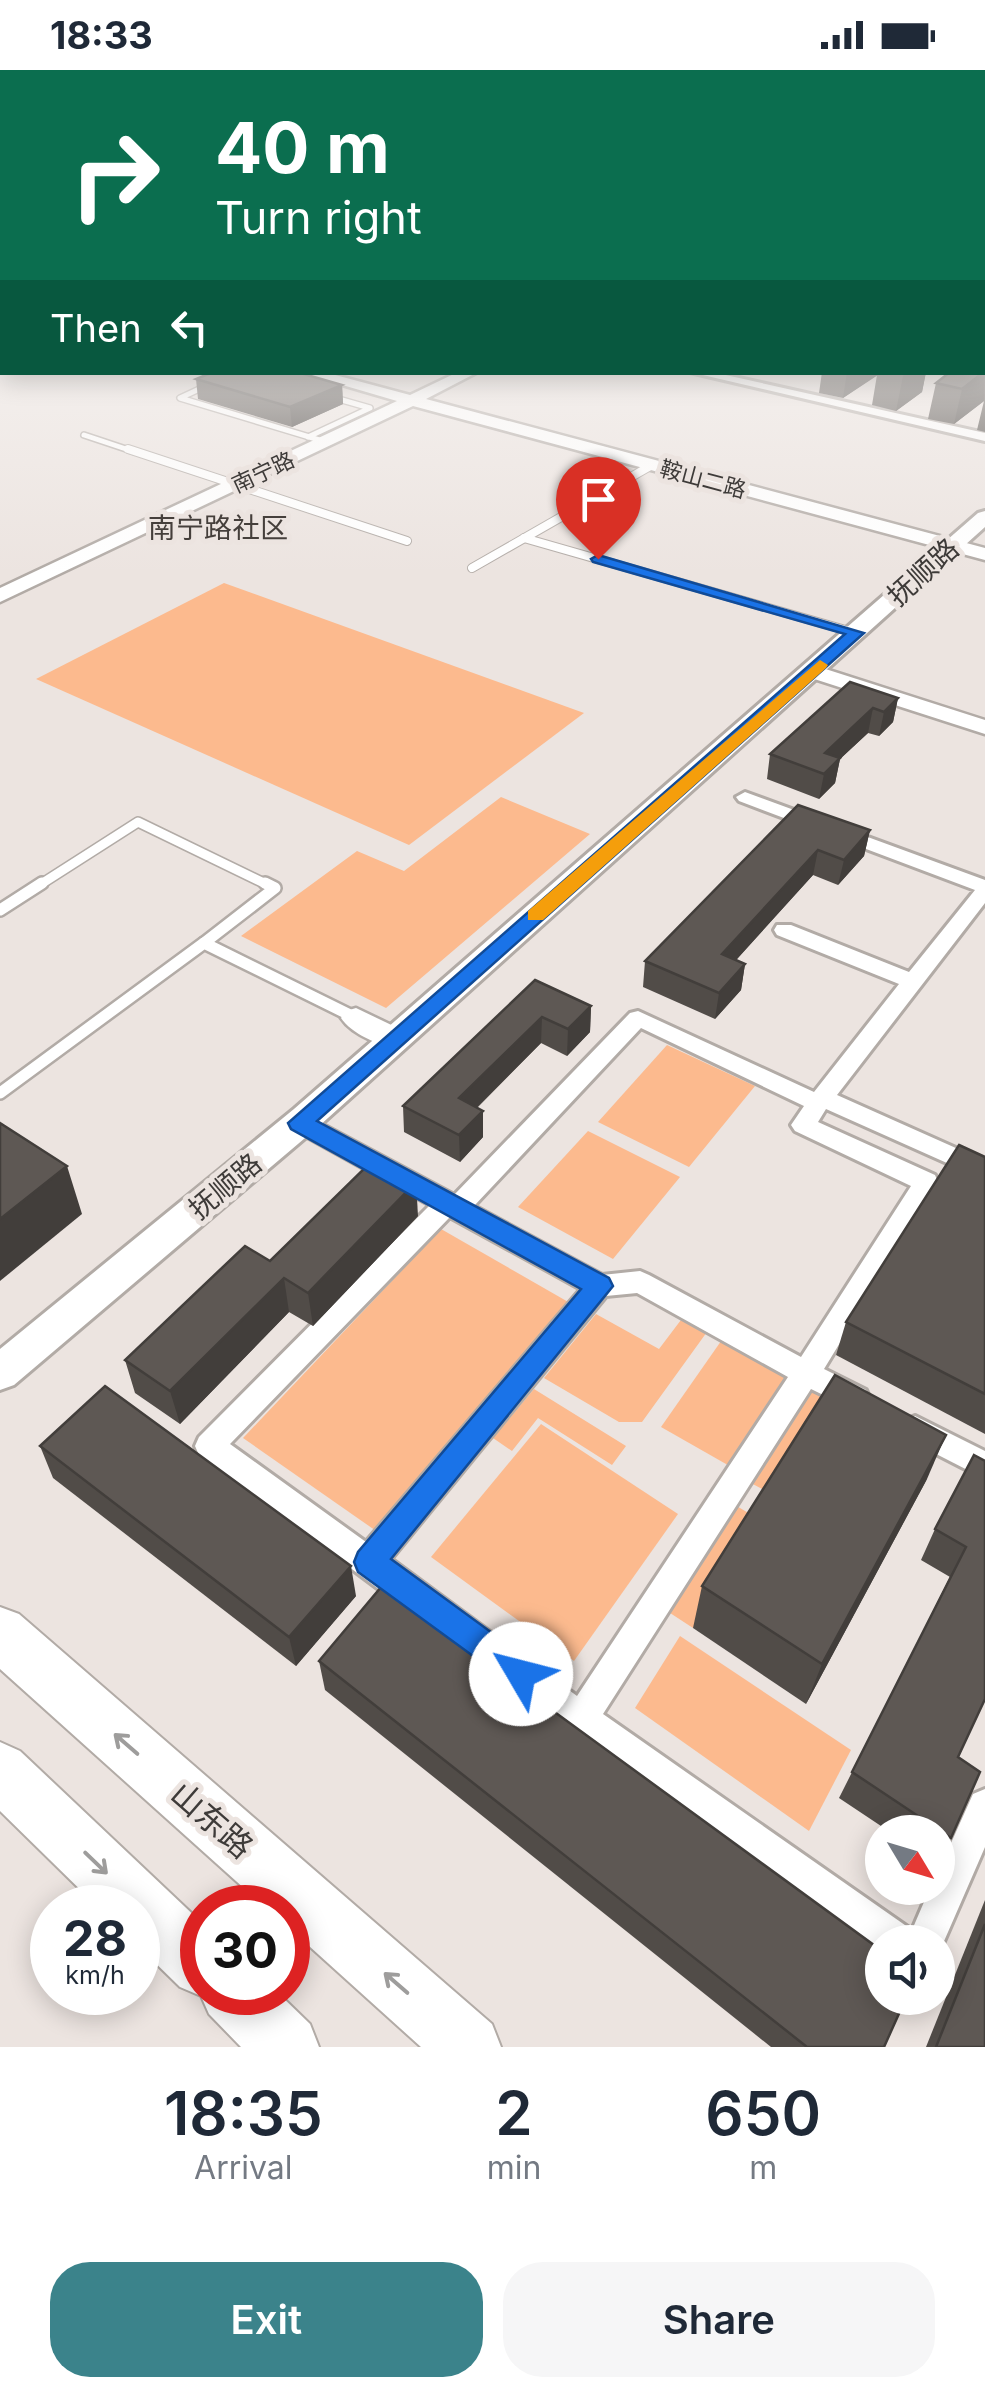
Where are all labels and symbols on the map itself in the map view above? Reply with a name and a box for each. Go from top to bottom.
street label: 南宁路 [228,446,298,498]
street label: 鞍山二路 [657,455,749,503]
pin [556,457,641,560]
district label: 南宁路社区 [148,511,288,545]
street label: 抚顺路 [880,531,966,613]
street label: 抚顺路 [182,1146,268,1226]
position arrow [469,1622,573,1726]
one-way arrow [114,1733,139,1756]
street label: 山东路 [163,1774,261,1866]
north arrow [865,1815,955,1905]
one-way arrow [83,1851,107,1875]
speed limit sign: 30 [180,1885,310,2015]
one-way arrow [384,1971,409,1994]

